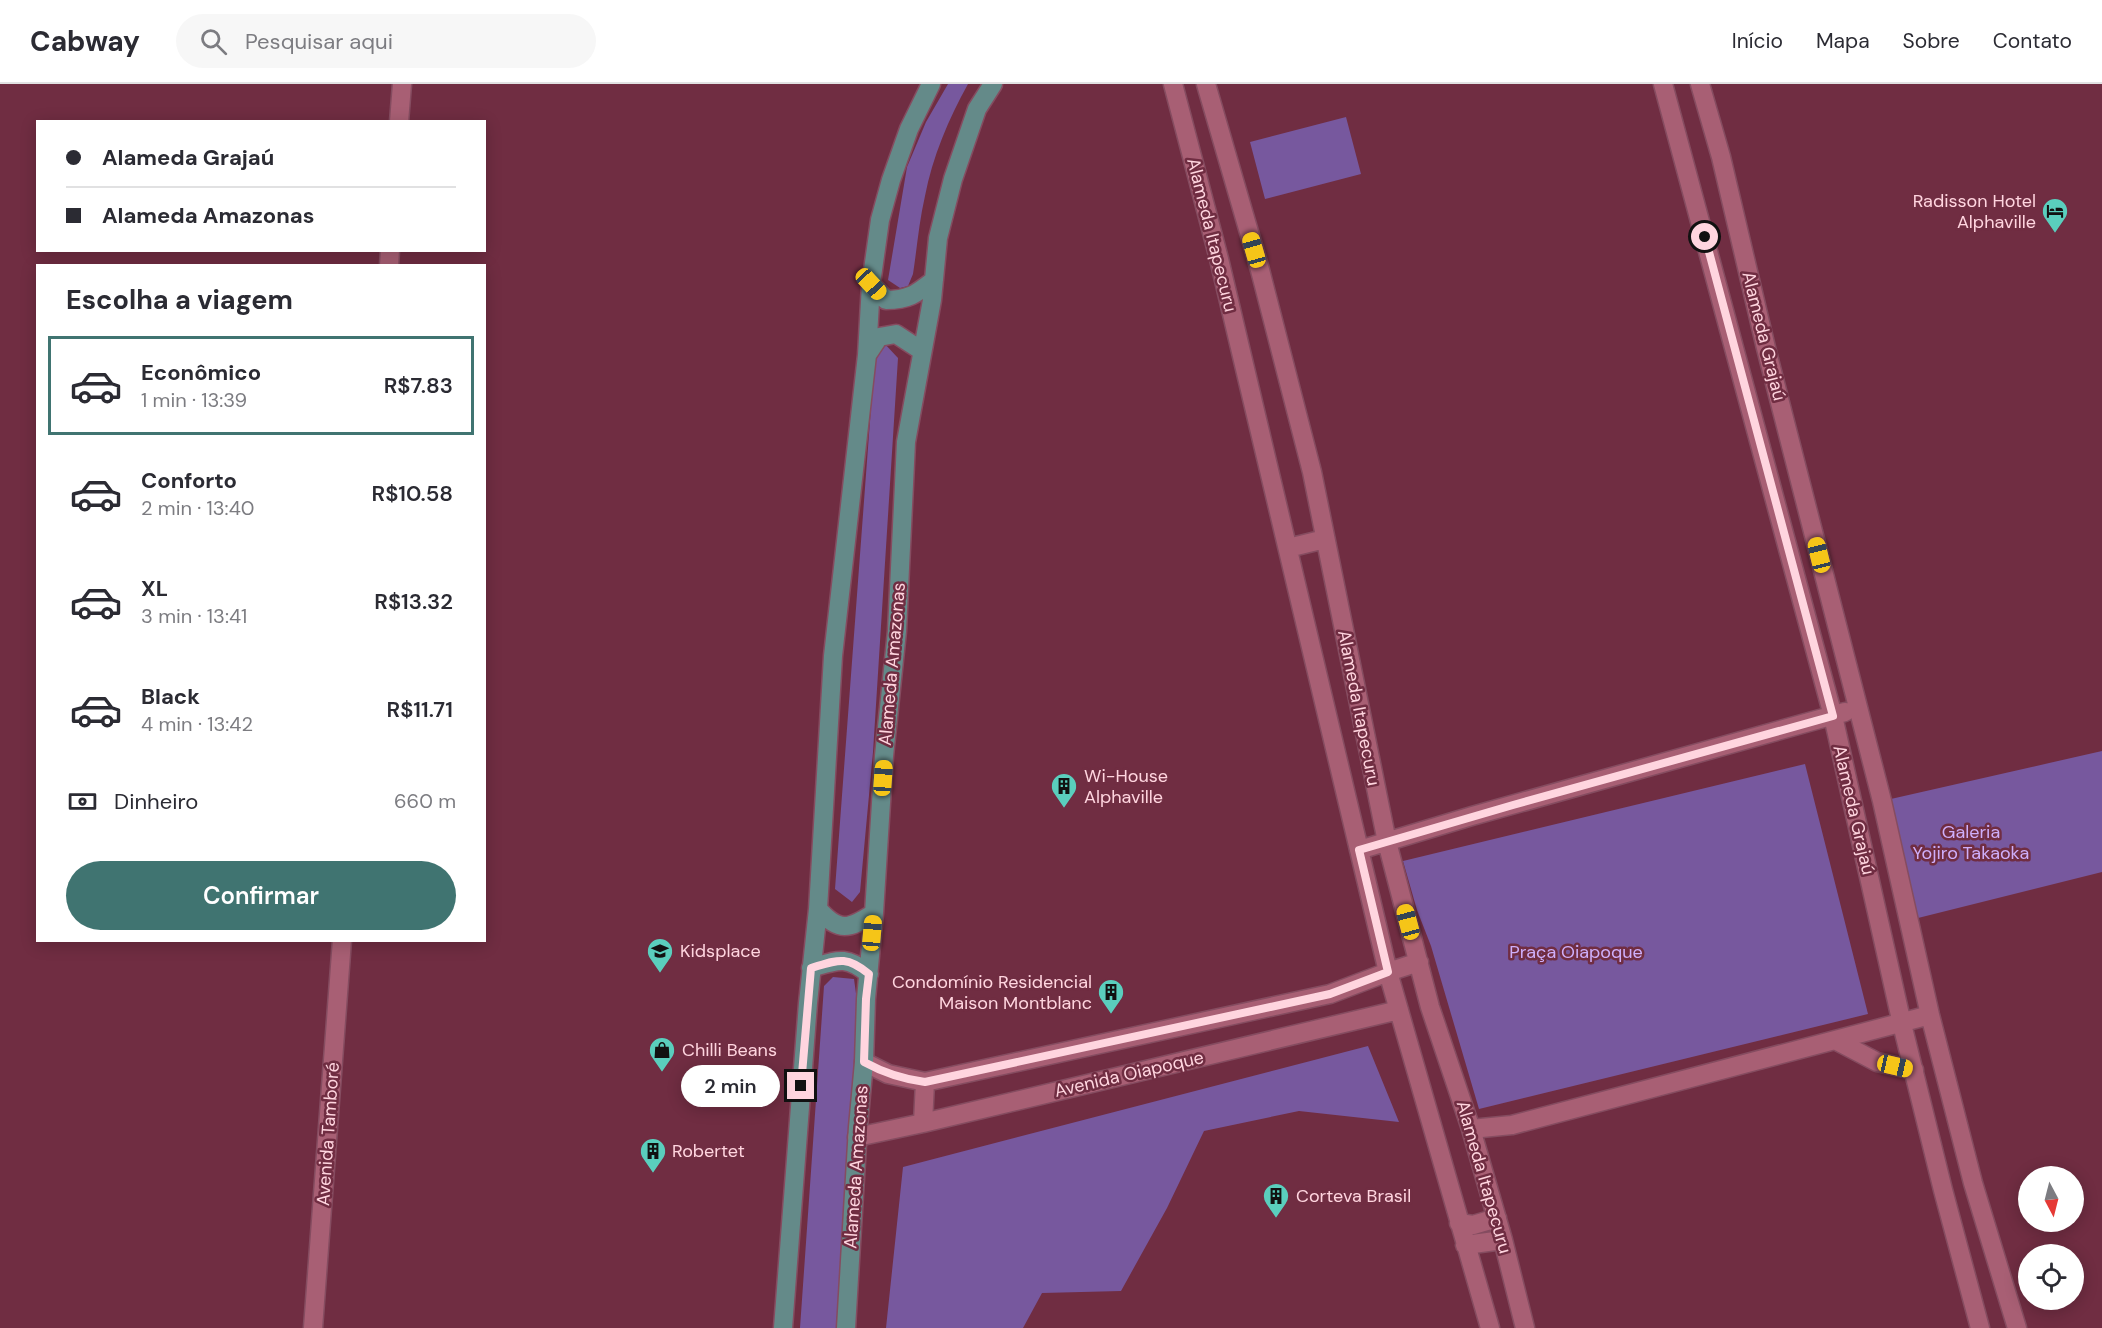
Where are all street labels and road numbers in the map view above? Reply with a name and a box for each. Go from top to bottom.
street label: Alameda Itapecuru [1181,155,1243,315]
street label: Alameda Grajaú [1736,269,1792,403]
street label: Alameda Amazonas [873,581,911,747]
street label: Alameda Itapecuru [1332,628,1386,788]
street label: Alameda Grajaú [1827,743,1881,877]
street label: Avenida Oiapoque [1052,1045,1206,1103]
street label: Avenida Tamboré [311,1061,345,1207]
street label: Alameda Amazonas [838,1084,874,1250]
street label: Alameda Itapecuru [1451,1098,1517,1256]

